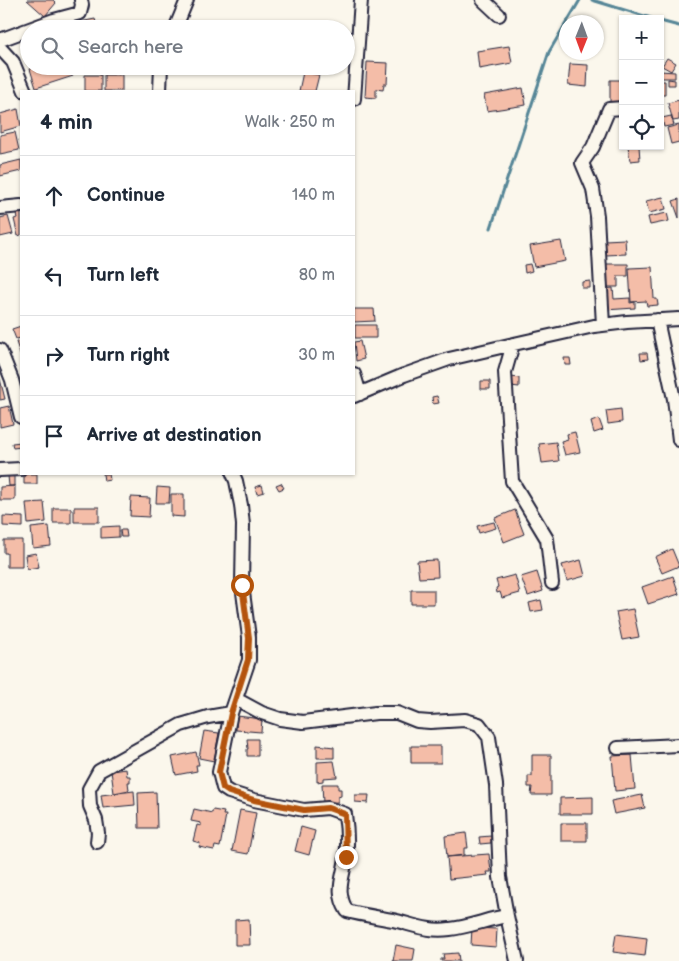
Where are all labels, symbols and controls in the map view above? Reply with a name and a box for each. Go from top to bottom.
north arrow [559,15,604,60]
map controls [619,15,664,150]
button: + [619,15,664,60]
search box [20,20,355,75]
icon: search [38,34,66,62]
text: Search here [78,36,183,59]
button: − [619,60,664,105]
button: locate [619,105,664,150]
text: 4 min [40,110,93,135]
text: Walk · 250 m [245,113,335,132]
icon: ahead [40,182,68,210]
text: Continue [87,184,165,207]
text: 140 m [292,186,335,205]
icon: left [40,262,68,290]
text: Turn left [87,264,159,287]
text: 80 m [299,266,335,285]
icon: right [40,342,68,370]
text: Turn right [87,344,170,367]
text: 30 m [298,346,335,365]
icon: arrive [40,422,68,450]
text: Arrive at destination [87,424,262,447]
route start [231,574,254,597]
route end [335,846,358,869]

